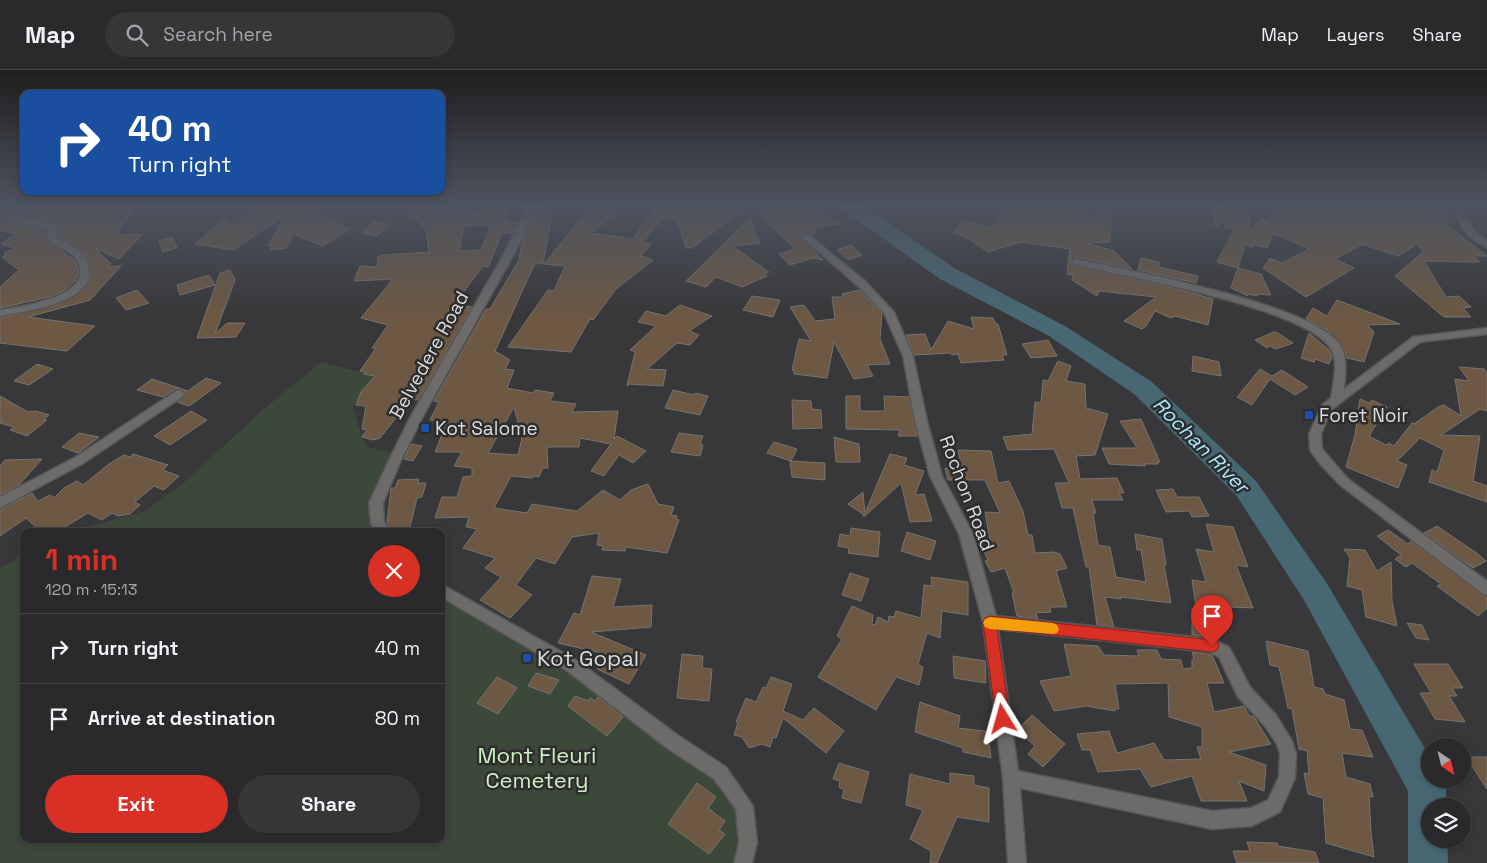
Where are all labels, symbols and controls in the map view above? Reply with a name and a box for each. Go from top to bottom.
search box [105,12,455,57]
text: Map [25,19,75,50]
icon: search [123,21,151,49]
text: Search here [163,22,273,47]
text: Map [1261,23,1299,46]
text: Layers [1327,23,1384,46]
text: Share [1412,23,1462,46]
text: 40 m [128,107,212,151]
icon: right [45,110,110,175]
text: Turn right [128,150,231,178]
street label: Belvedere Road [383,287,475,423]
water label: Rochan River [1147,391,1256,500]
place label: Foret Noir [1319,403,1408,428]
marker: Foret Noir [1303,409,1315,421]
place label: Kot Salome [435,416,538,441]
marker: Kot Salome [419,422,431,434]
street label: Rochon Road [934,432,1000,554]
text: 1 min [45,540,118,579]
button: close [368,545,420,597]
text: 120 m · 15:13 [45,579,137,600]
pin [1191,595,1233,646]
icon: arrive [1198,602,1226,630]
icon: right [45,635,73,663]
text: Turn right [88,636,178,661]
text: 40 m [375,636,420,661]
place label: Kot Gopal [537,644,639,672]
marker: Kot Gopal [521,652,533,664]
position arrow [976,692,1028,744]
icon: arrive [45,705,73,733]
text: Arrive at destination [88,706,276,731]
text: 80 m [375,706,420,731]
north arrow [1421,738,1471,788]
map controls [1421,738,1471,848]
park label: Mont Fleuri Cemetery [477,741,597,794]
button: Exit [45,775,228,833]
button: Share [238,775,420,833]
button: layers [1421,798,1471,848]

